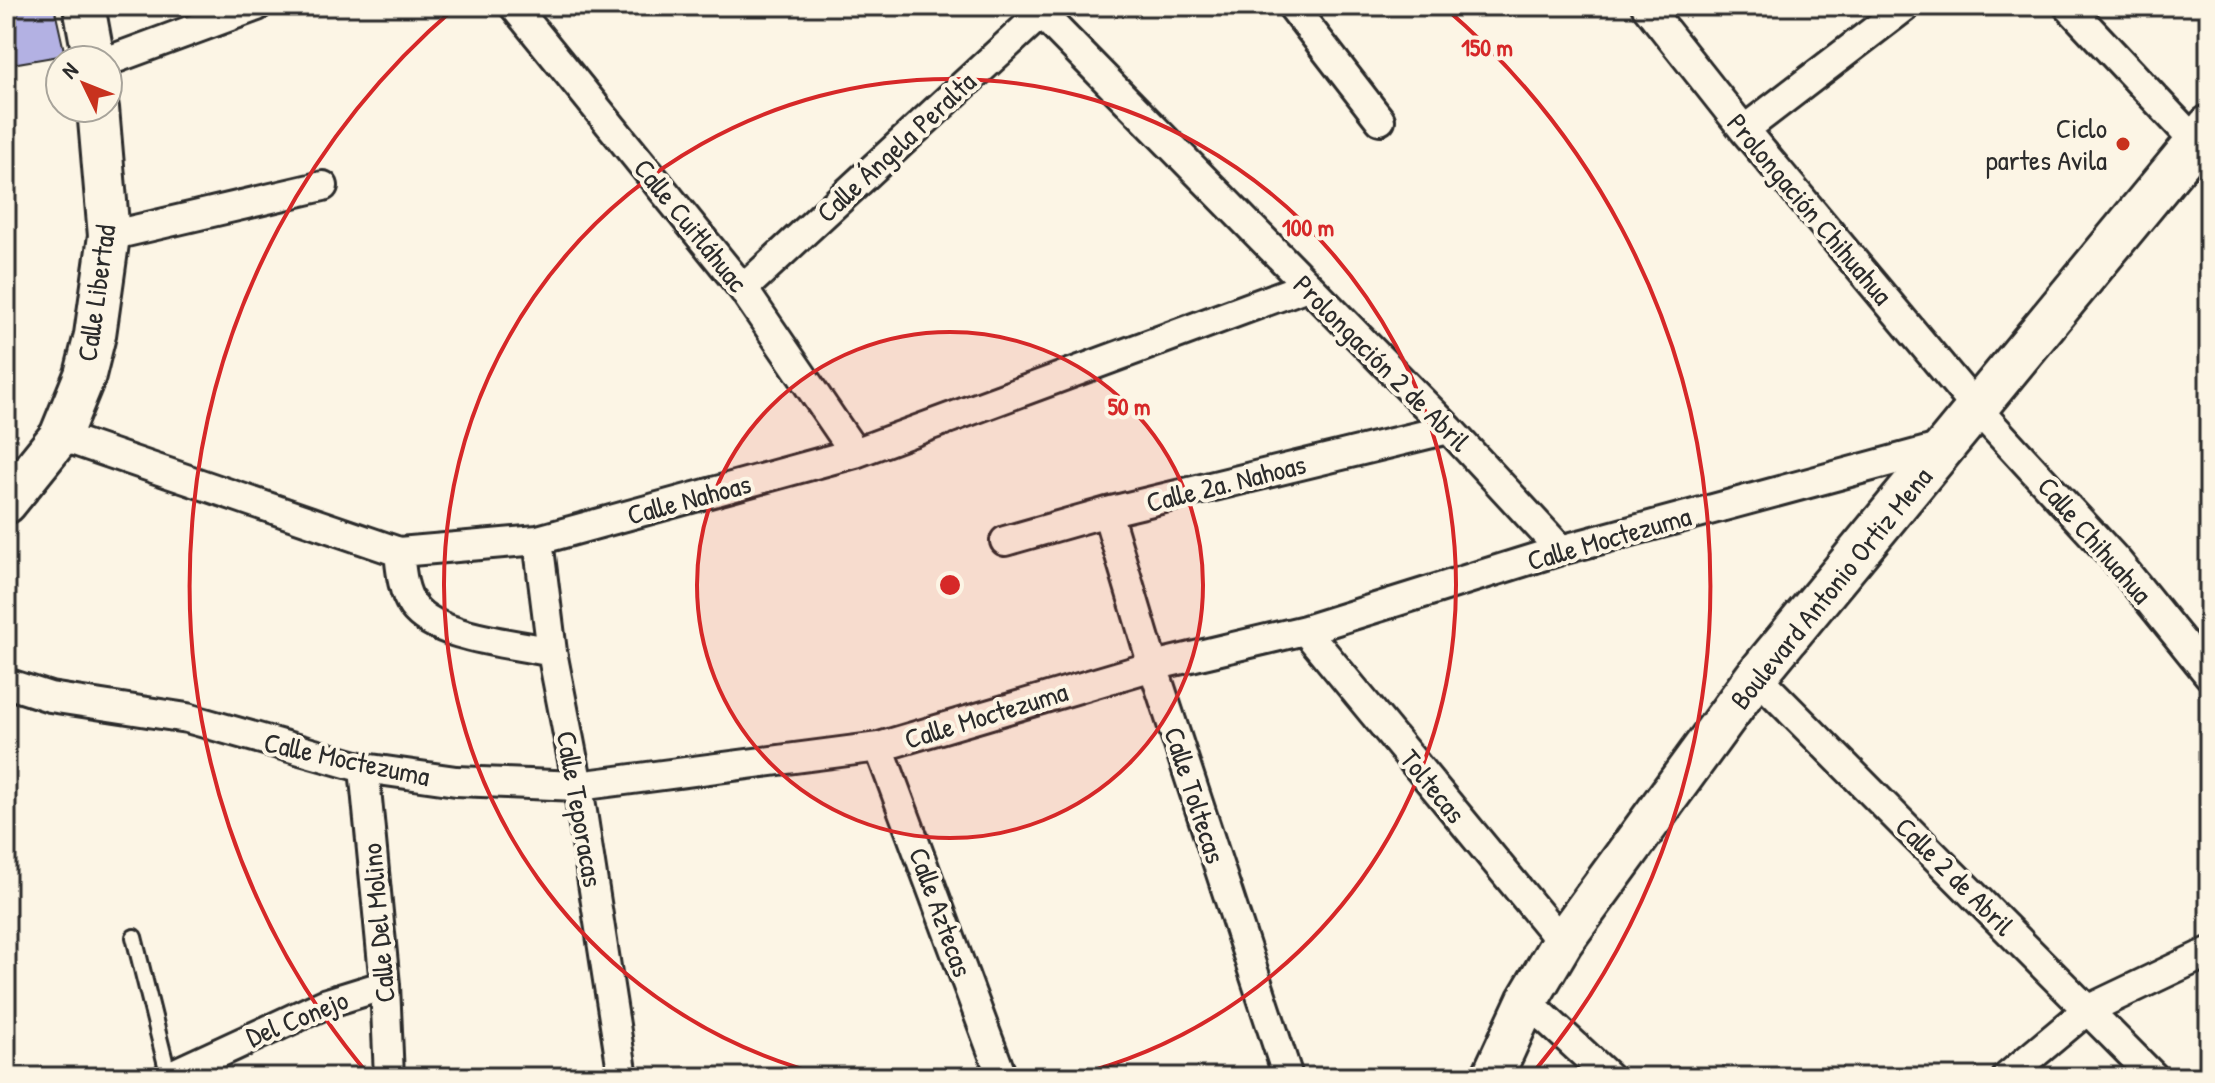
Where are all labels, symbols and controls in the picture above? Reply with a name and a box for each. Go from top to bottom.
text: 150 m [1461,31,1513,63]
north arrow [44,44,124,124]
text: N [54,56,85,85]
street label: Calle Ángela Peralta [808,63,984,231]
street label: Prolongación Chihuahua [1719,105,1901,313]
place label: Ciclo partes Avila [1986,109,2107,179]
marker: Ciclo partes Avila [2114,135,2132,153]
street label: Calle Cuitláhuac [625,150,757,300]
text: 100 m [1282,211,1334,243]
street label: Calle Libertad [68,222,124,364]
street label: Prolongación 2 de Abril [1285,266,1479,460]
text: 50 m [1108,390,1150,422]
street label: Calle 2a. Nahoas [1142,445,1310,521]
street label: Boulevard Antonio Ortiz Mena [1721,459,1941,717]
street label: Calle Nahoas [623,464,755,534]
street label: Calle Chihuahua [2029,468,2161,612]
street label: Calle Moctezuma [1523,496,1695,580]
centre of rings [936,571,964,599]
street label: Calle Moctezuma [900,672,1072,758]
street label: Calle Toltecas [1155,722,1235,868]
street label: Calle Moctezuma [261,723,434,795]
street label: Calle Teporacas [548,728,612,890]
street label: Toltecas [1391,741,1475,831]
street label: Calle 2 de Abril [1887,808,2023,944]
street label: Calle Del Molino [352,842,404,1004]
street label: Calle Aztecas [900,842,982,982]
street label: Del Conejo [240,980,354,1056]

